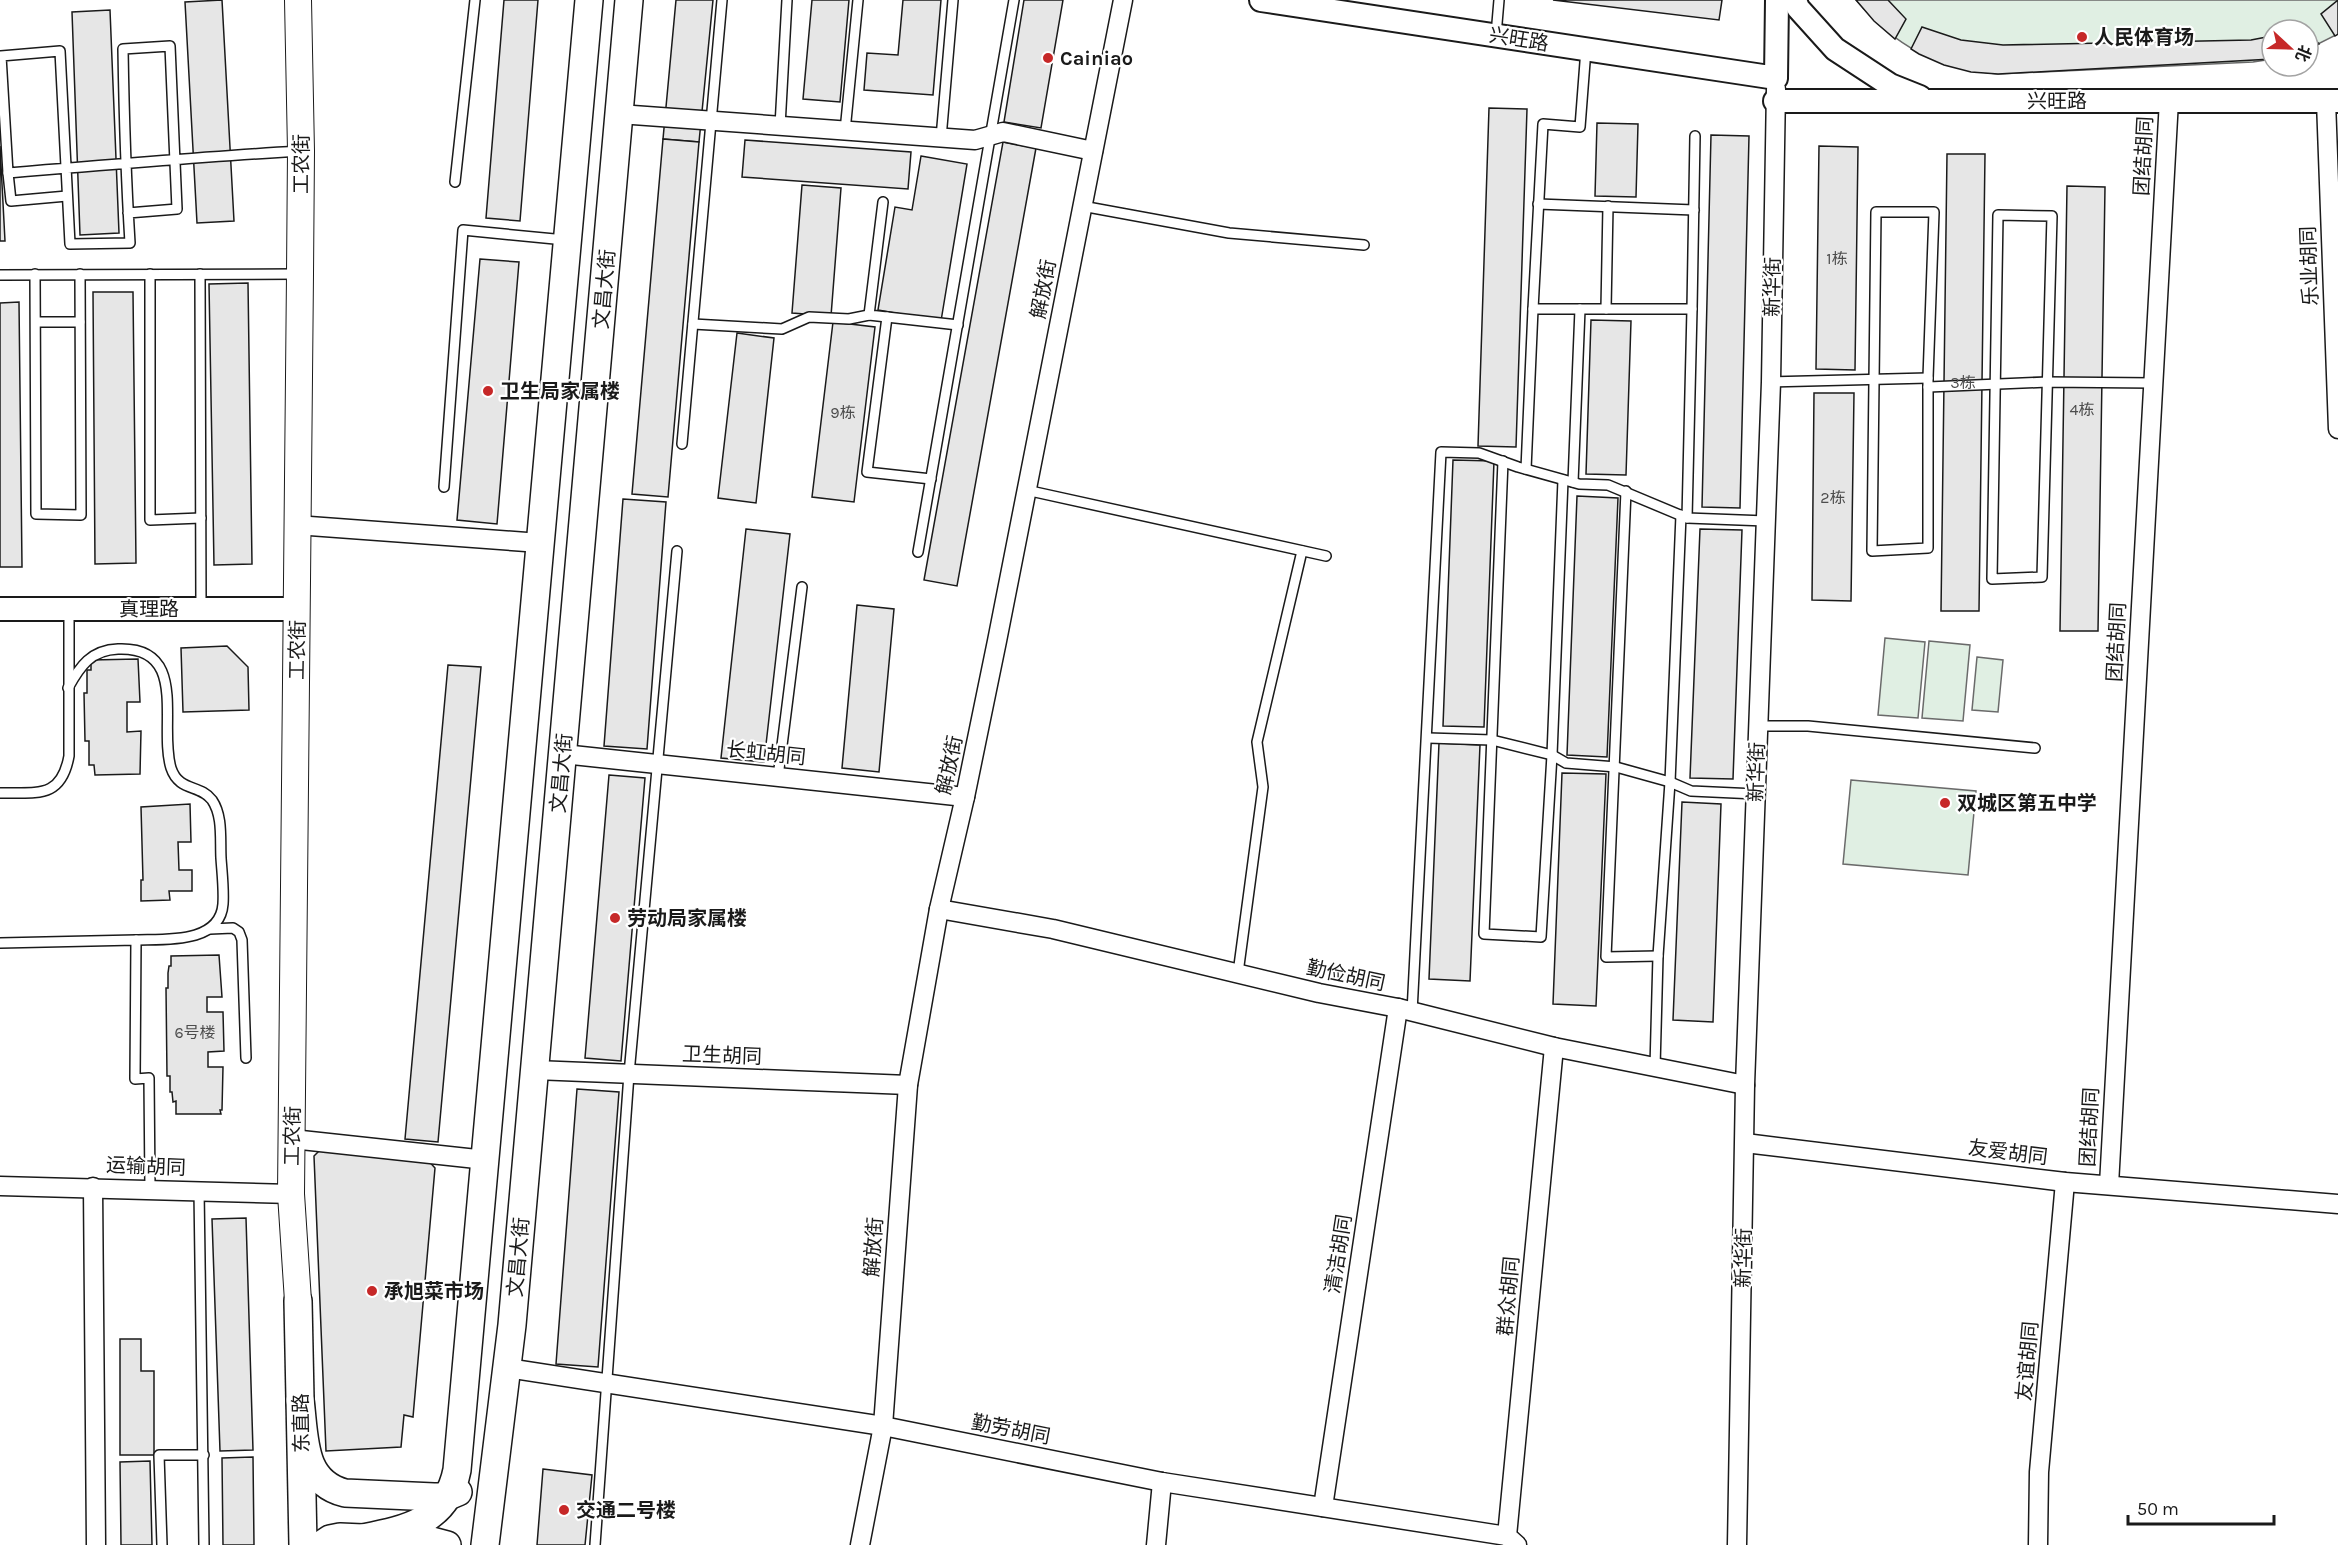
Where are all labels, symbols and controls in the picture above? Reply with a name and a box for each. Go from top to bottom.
north arrow [2260,18,2320,78]
street label: 兴旺路 [1487,23,1550,56]
place label: 人民体育场 [2094,26,2194,49]
marker: 人民体育场 [2075,30,2089,44]
text: 北 [2292,42,2315,64]
place label: Cainiao [1060,47,1133,70]
marker: Cainiao [1041,51,1055,65]
street label: 兴旺路 [2027,90,2087,113]
street label: 团结胡同 [2130,115,2157,197]
street label: 工农街 [290,134,313,194]
street label: 乐业胡同 [2297,226,2322,306]
street label: 文昌大街 [590,248,619,330]
house number: 1栋 [1826,249,1848,268]
street label: 解放街 [1026,257,1061,321]
street label: 新华街 [1760,257,1785,317]
house number: 3栋 [1950,373,1976,392]
place label: 卫生局家属楼 [500,380,620,403]
marker: 卫生局家属楼 [481,384,495,398]
house number: 4栋 [2070,400,2094,419]
house number: 9栋 [830,403,856,422]
house number: 2栋 [1820,488,1846,507]
street label: 真理路 [119,598,179,621]
street label: 团结胡同 [2103,601,2130,683]
street label: 工农街 [285,620,310,680]
street label: 文昌大街 [547,732,576,814]
street label: 解放街 [932,733,967,797]
street label: 长虹胡同 [725,738,807,769]
street label: 新华街 [1744,742,1769,802]
place label: 双城区第五中学 [1957,792,2097,815]
marker: 双城区第五中学 [1938,796,1952,810]
place label: 劳动局家属楼 [627,907,747,930]
marker: 劳动局家属楼 [608,911,622,925]
street label: 勤俭胡同 [1304,956,1387,995]
house number: 6号楼 [174,1023,216,1042]
street label: 卫生胡同 [682,1043,762,1068]
street label: 团结胡同 [2076,1086,2103,1168]
street label: 工农街 [280,1106,305,1166]
street label: 友爱胡同 [1967,1136,2049,1169]
street label: 运输胡同 [106,1154,186,1179]
street label: 清洁胡同 [1321,1213,1356,1295]
street label: 文昌大街 [504,1216,533,1298]
street label: 解放街 [860,1216,887,1278]
street label: 新华街 [1731,1228,1756,1288]
street label: 群众胡同 [1494,1255,1523,1337]
place label: 承旭菜市场 [384,1280,484,1303]
marker: 承旭菜市场 [365,1284,379,1298]
street label: 友谊胡同 [2013,1320,2042,1402]
street label: 东直路 [289,1393,314,1453]
street label: 勤劳胡同 [969,1411,1052,1448]
scale bar [2128,1488,2274,1526]
text: 50 m [2137,1498,2179,1520]
place label: 交通二号楼 [576,1499,676,1522]
marker: 交通二号楼 [557,1503,571,1517]

